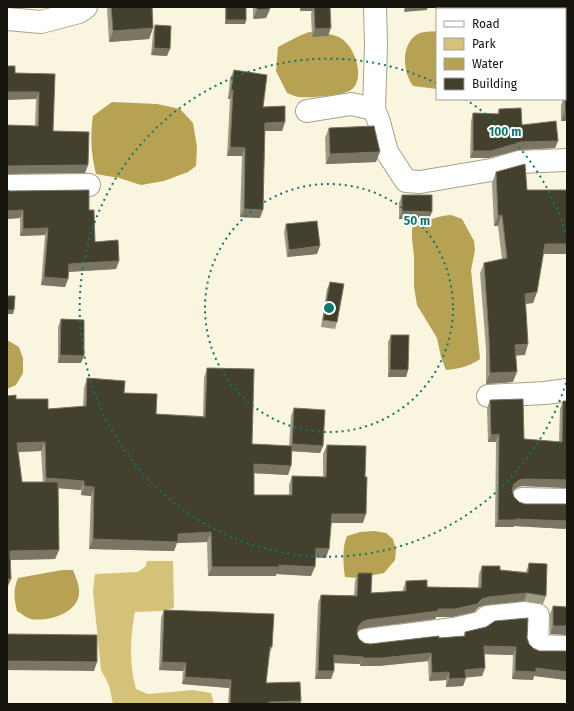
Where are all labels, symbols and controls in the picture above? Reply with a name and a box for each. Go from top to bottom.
legend [436,8,566,100]
text: Road [472,17,500,31]
text: Park [472,37,496,51]
text: Water [472,57,504,71]
text: Building [472,77,518,91]
text: 100 m [489,125,521,139]
text: 50 m [404,214,430,228]
centre of rings [322,301,336,315]

